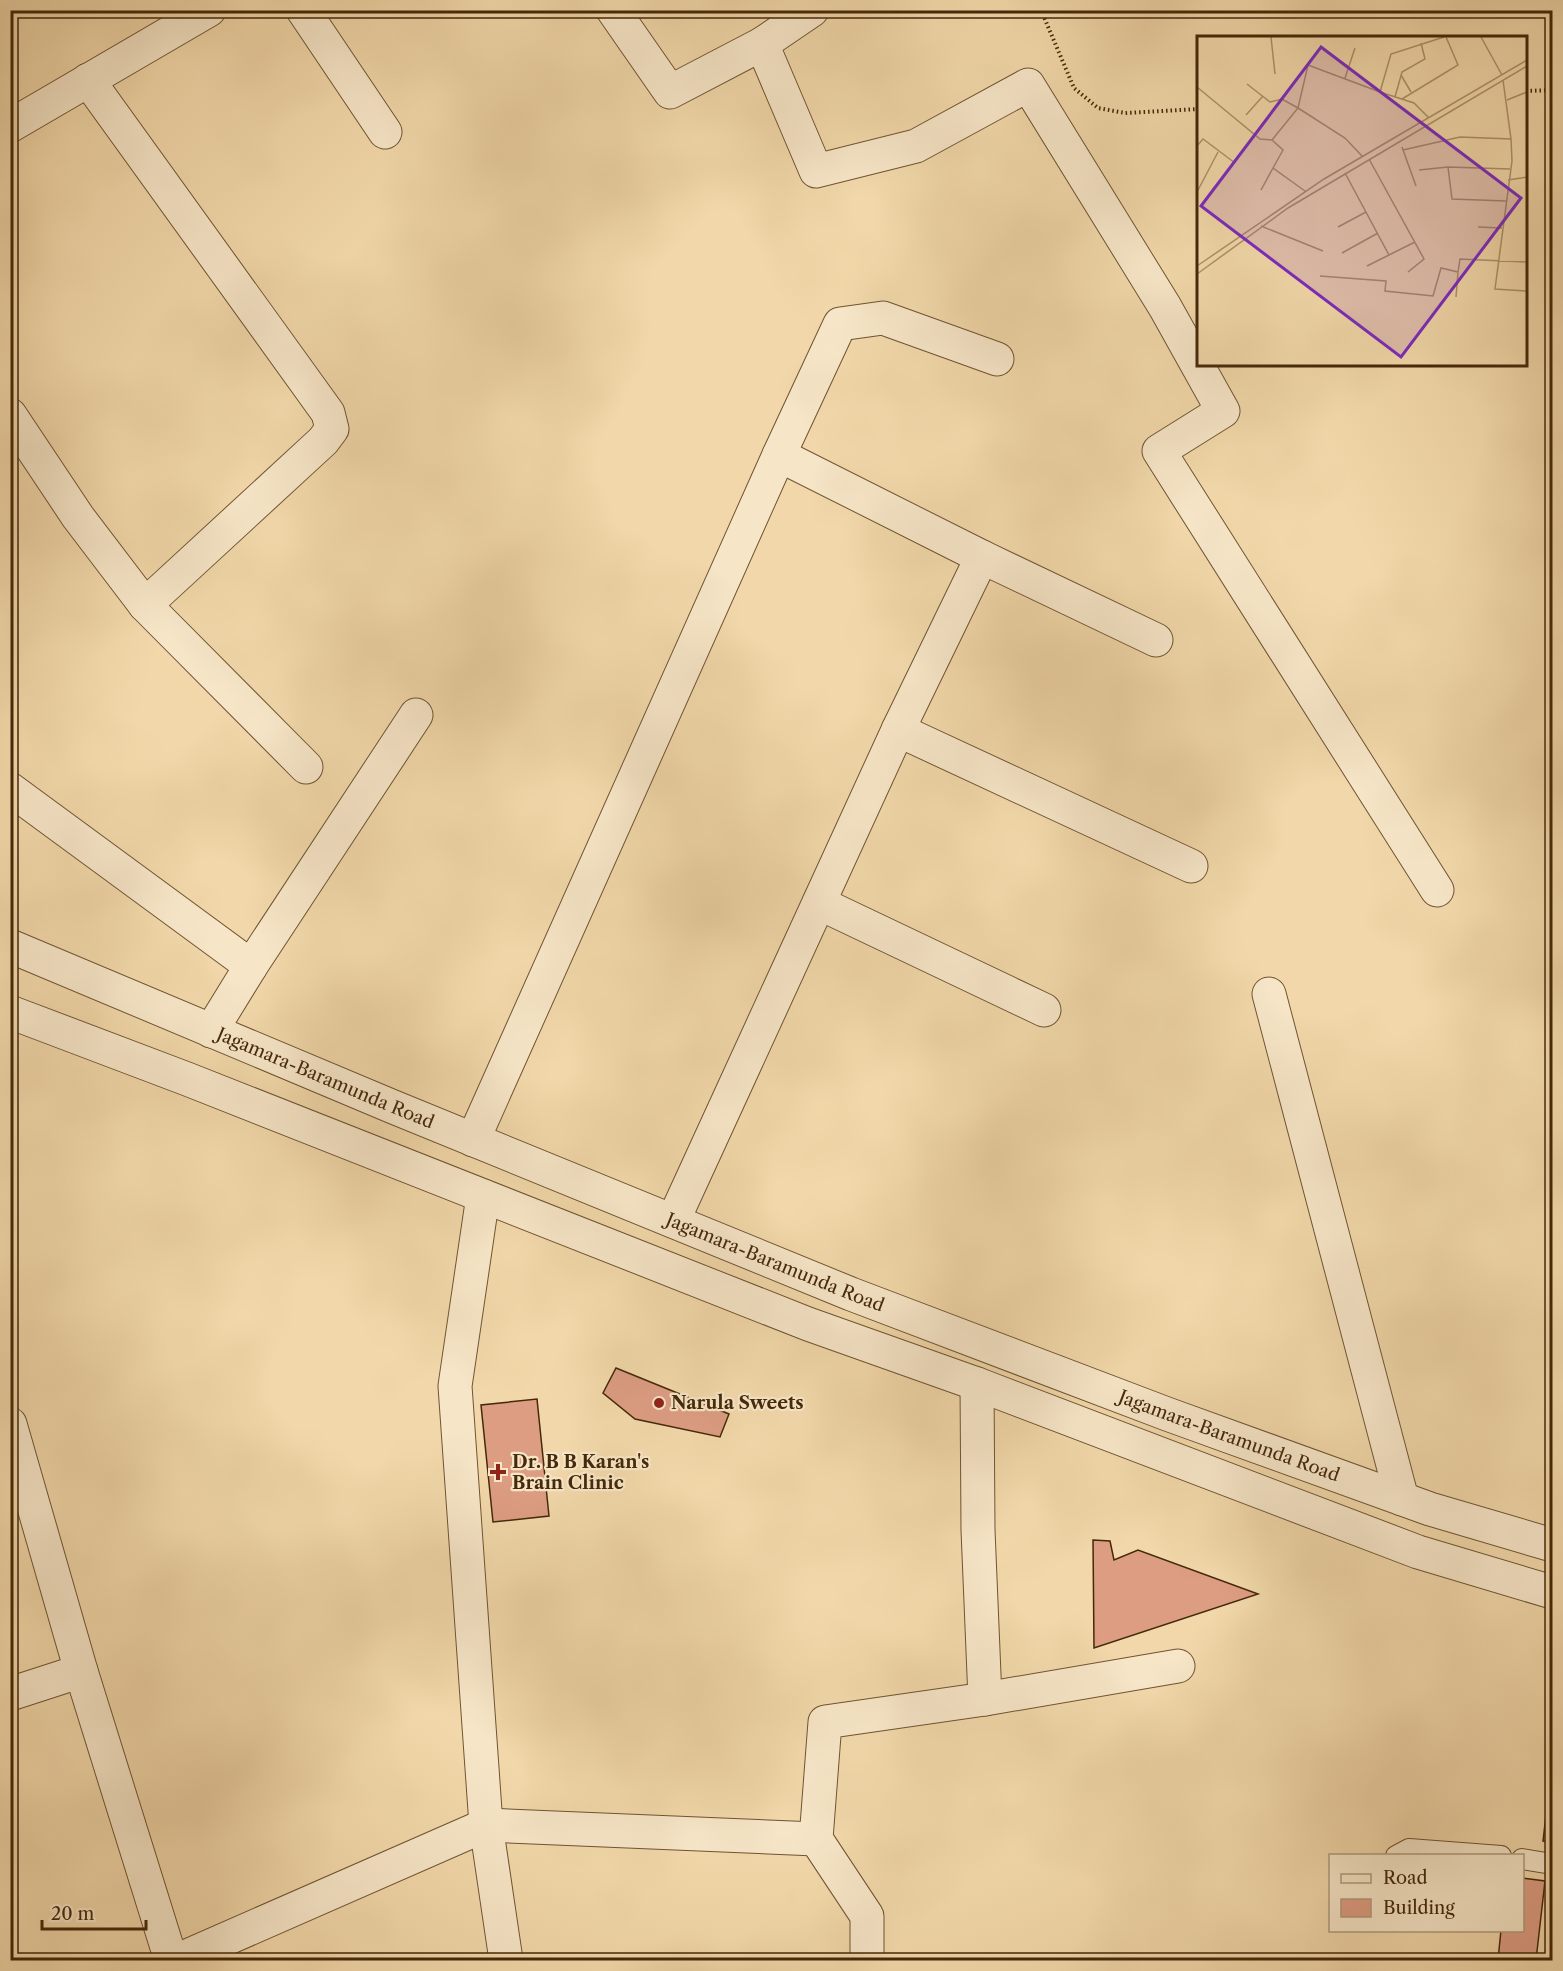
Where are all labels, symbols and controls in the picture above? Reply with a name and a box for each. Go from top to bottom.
inset map [1197,36,1527,366]
street label: Jagamara-Baramunda Road [211,1022,437,1133]
street label: Jagamara-Baramunda Road [660,1207,887,1317]
street label: Jagamara-Baramunda Road [1113,1385,1343,1486]
place label: Narula Sweets [671,1392,804,1414]
marker: Narula Sweets [652,1396,666,1410]
place label: Dr. B B Karan's Brain Clinic [512,1451,649,1494]
marker: Dr. B B Karan's Brain Clinic [489,1463,507,1481]
legend [1329,1854,1524,1932]
text: Road [1383,1867,1428,1889]
scale bar [42,1893,146,1931]
text: Building [1383,1897,1455,1919]
text: 20 m [51,1903,95,1925]

